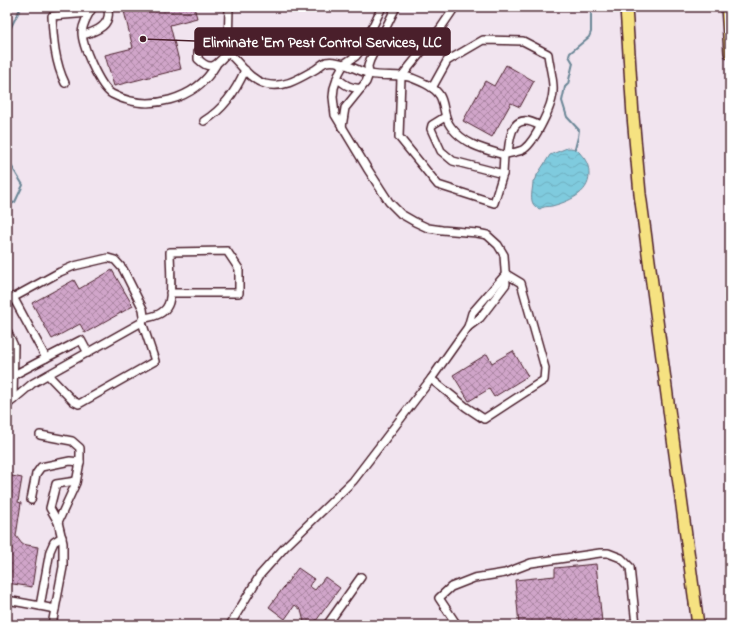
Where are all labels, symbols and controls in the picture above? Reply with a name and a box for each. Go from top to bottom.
callout: Eliminate 'Em Pest Control Services, LLC [195,28,450,55]
text: Eliminate 'Em Pest Control Services, LLC [202,32,443,54]

